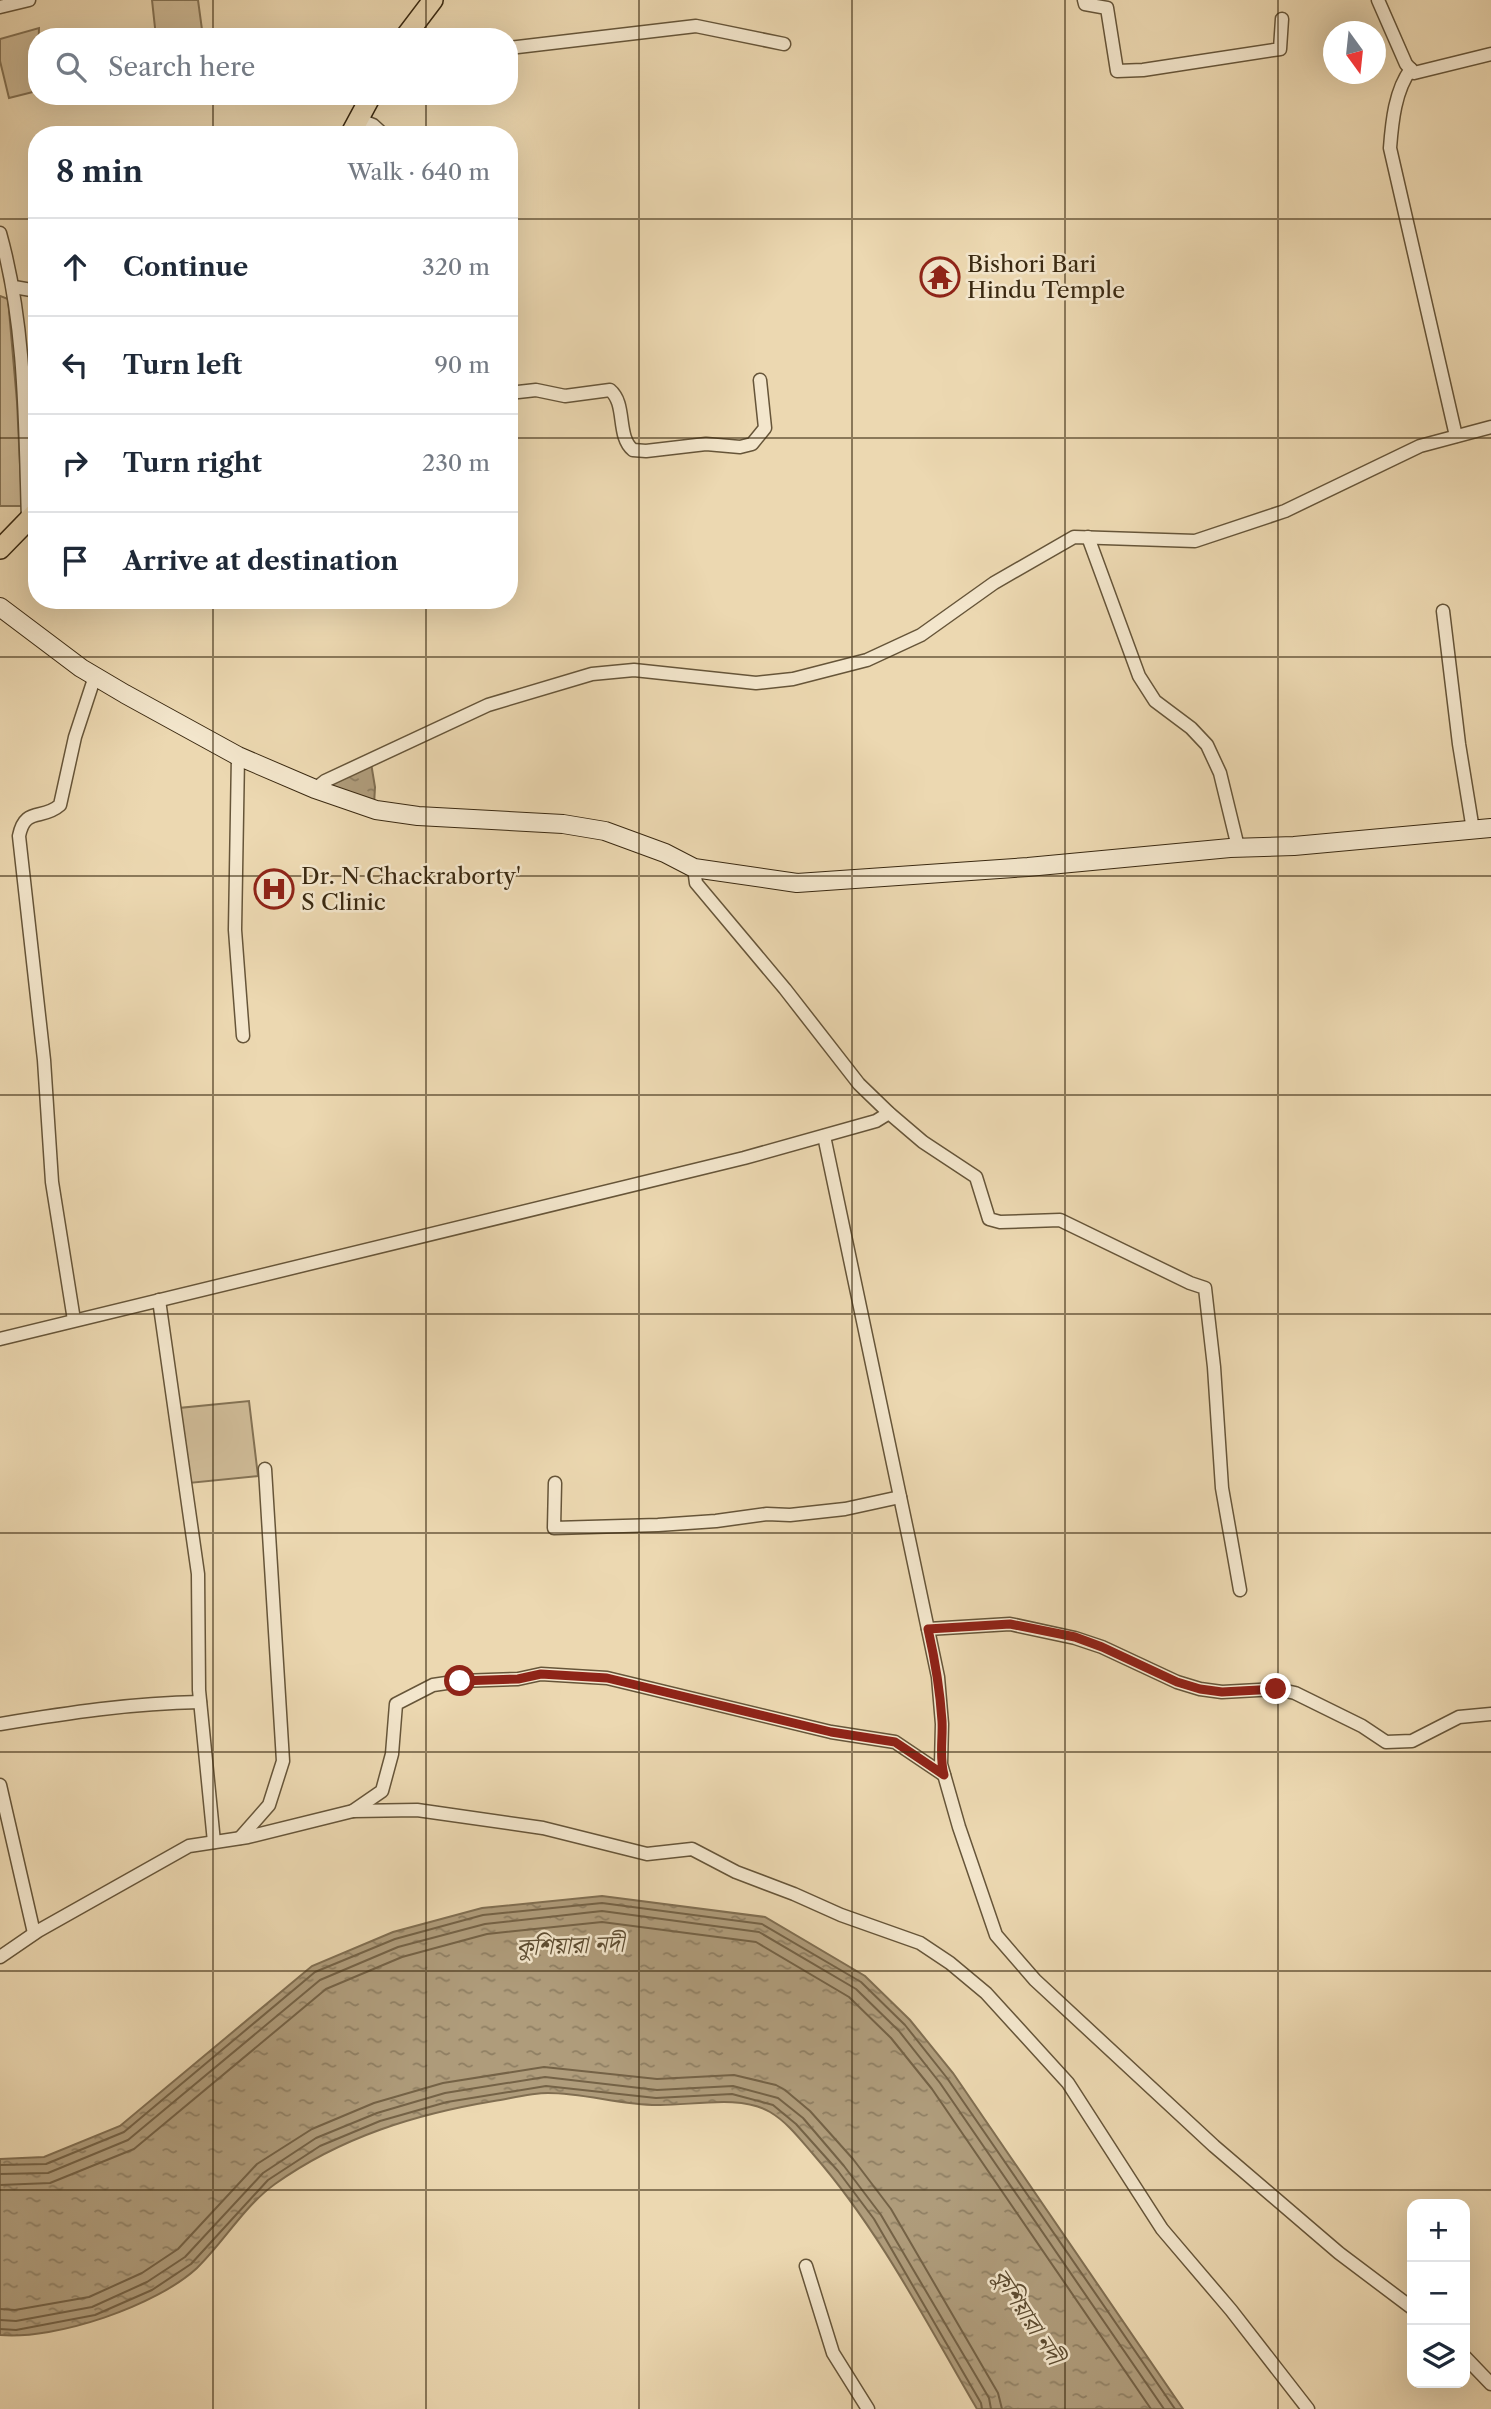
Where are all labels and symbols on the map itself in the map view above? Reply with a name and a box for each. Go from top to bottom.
north arrow [1323,21,1386,84]
place label: Bishori Bari Hindu Temple [967,250,1125,304]
temple icon: Bishori Bari Hindu Temple [919,256,961,298]
place label: Dr. N Chackraborty' S Clinic [301,862,521,916]
hospital icon: Dr. N Chackraborty' S Clinic [253,868,295,910]
route start [444,1665,475,1696]
route end [1260,1673,1291,1704]
water label: কুশিয়ারা নদী [516,1929,628,1962]
water label: কুশিয়ারা নদী [986,2263,1071,2372]

